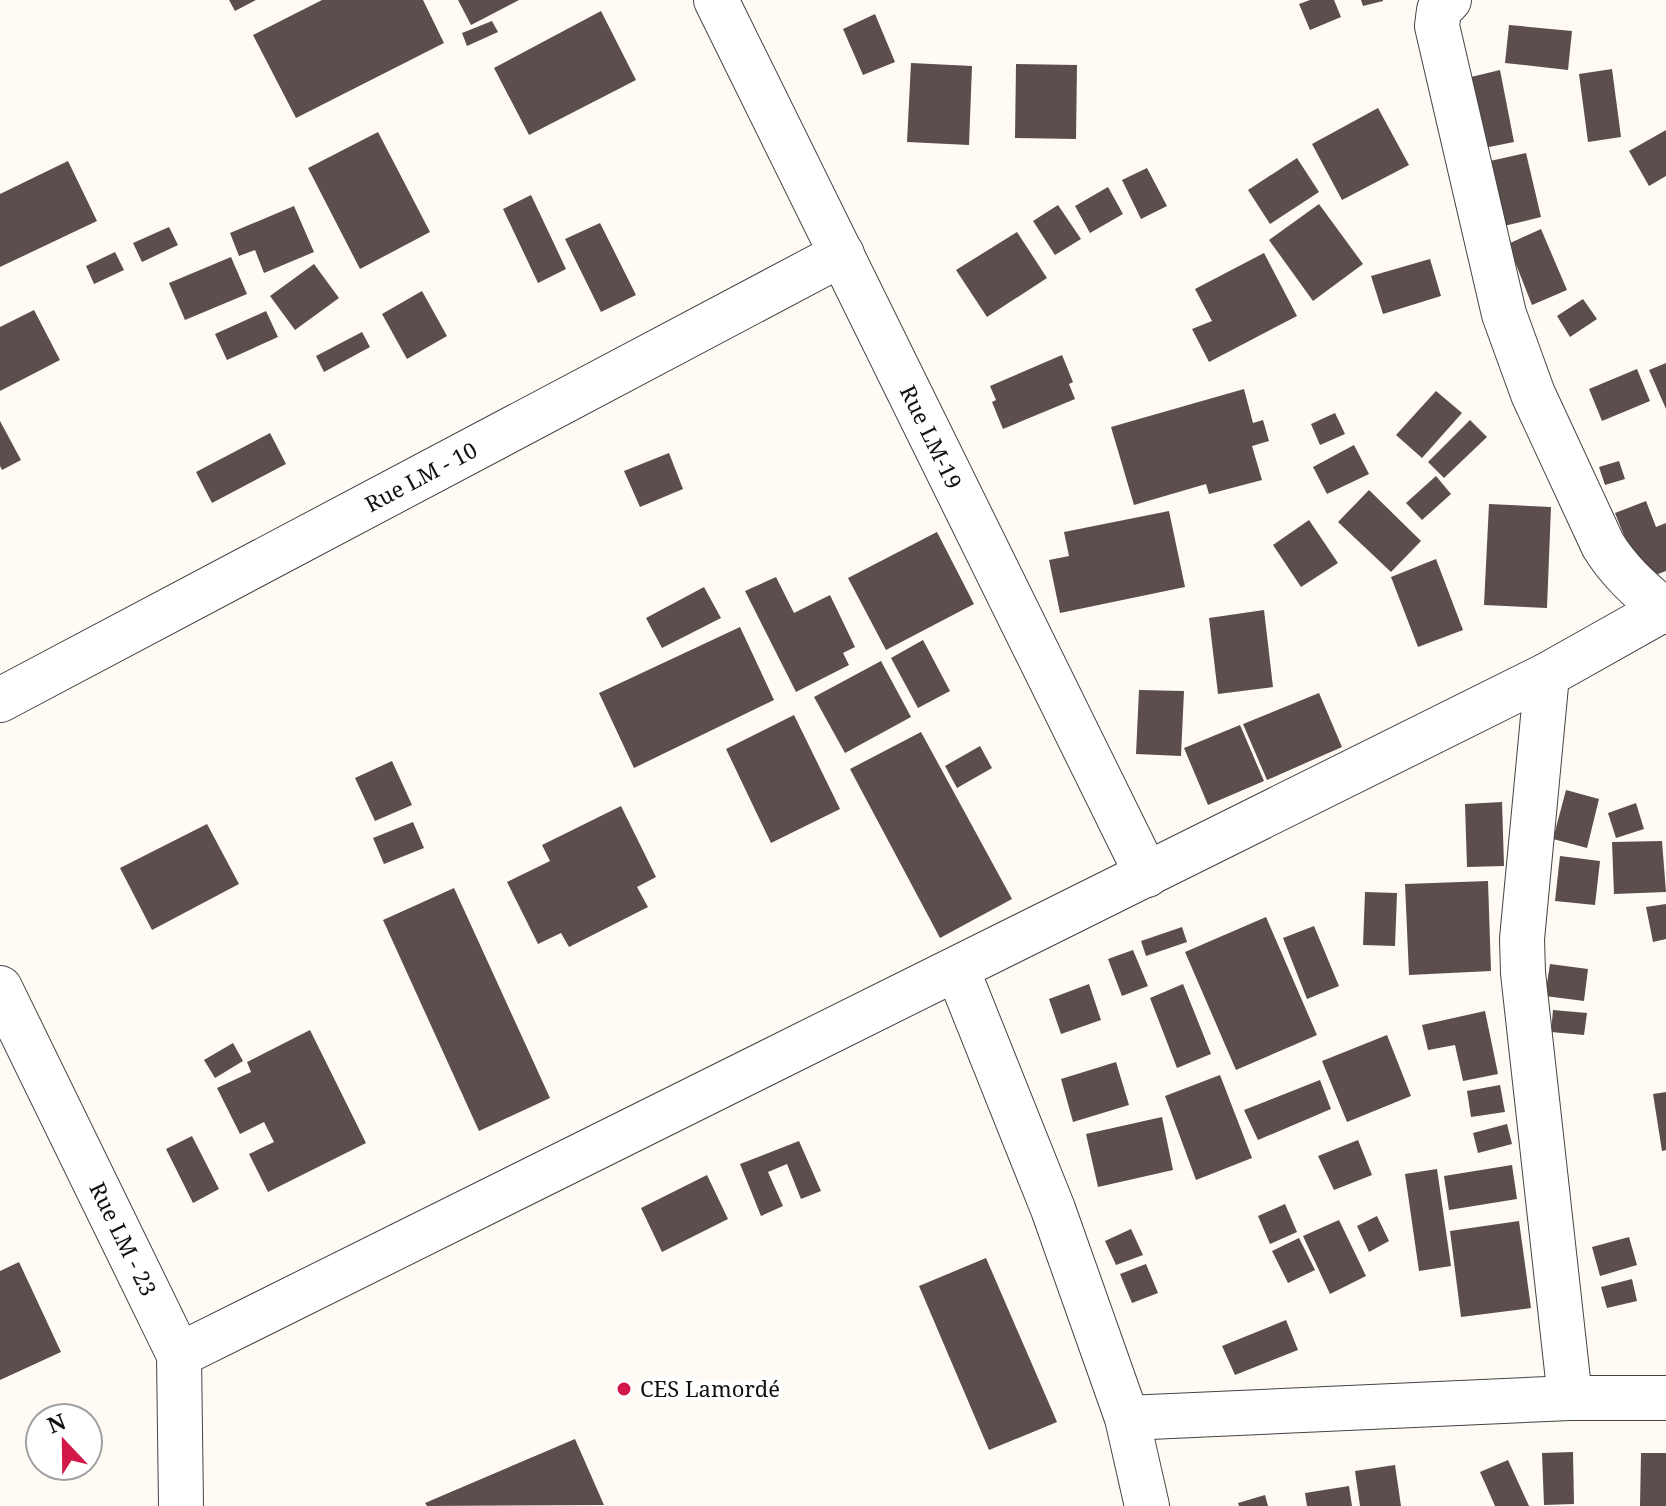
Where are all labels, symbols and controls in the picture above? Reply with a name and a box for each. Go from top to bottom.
street label: Rue LM-19 [894,380,970,493]
street label: Rue LM - 10 [359,434,482,518]
street label: Rue LM - 23 [83,1177,164,1300]
place label: CES Lamordé [640,1373,780,1403]
marker: CES Lamordé [615,1380,633,1398]
north arrow [24,1402,104,1482]
text: N [42,1405,70,1440]

